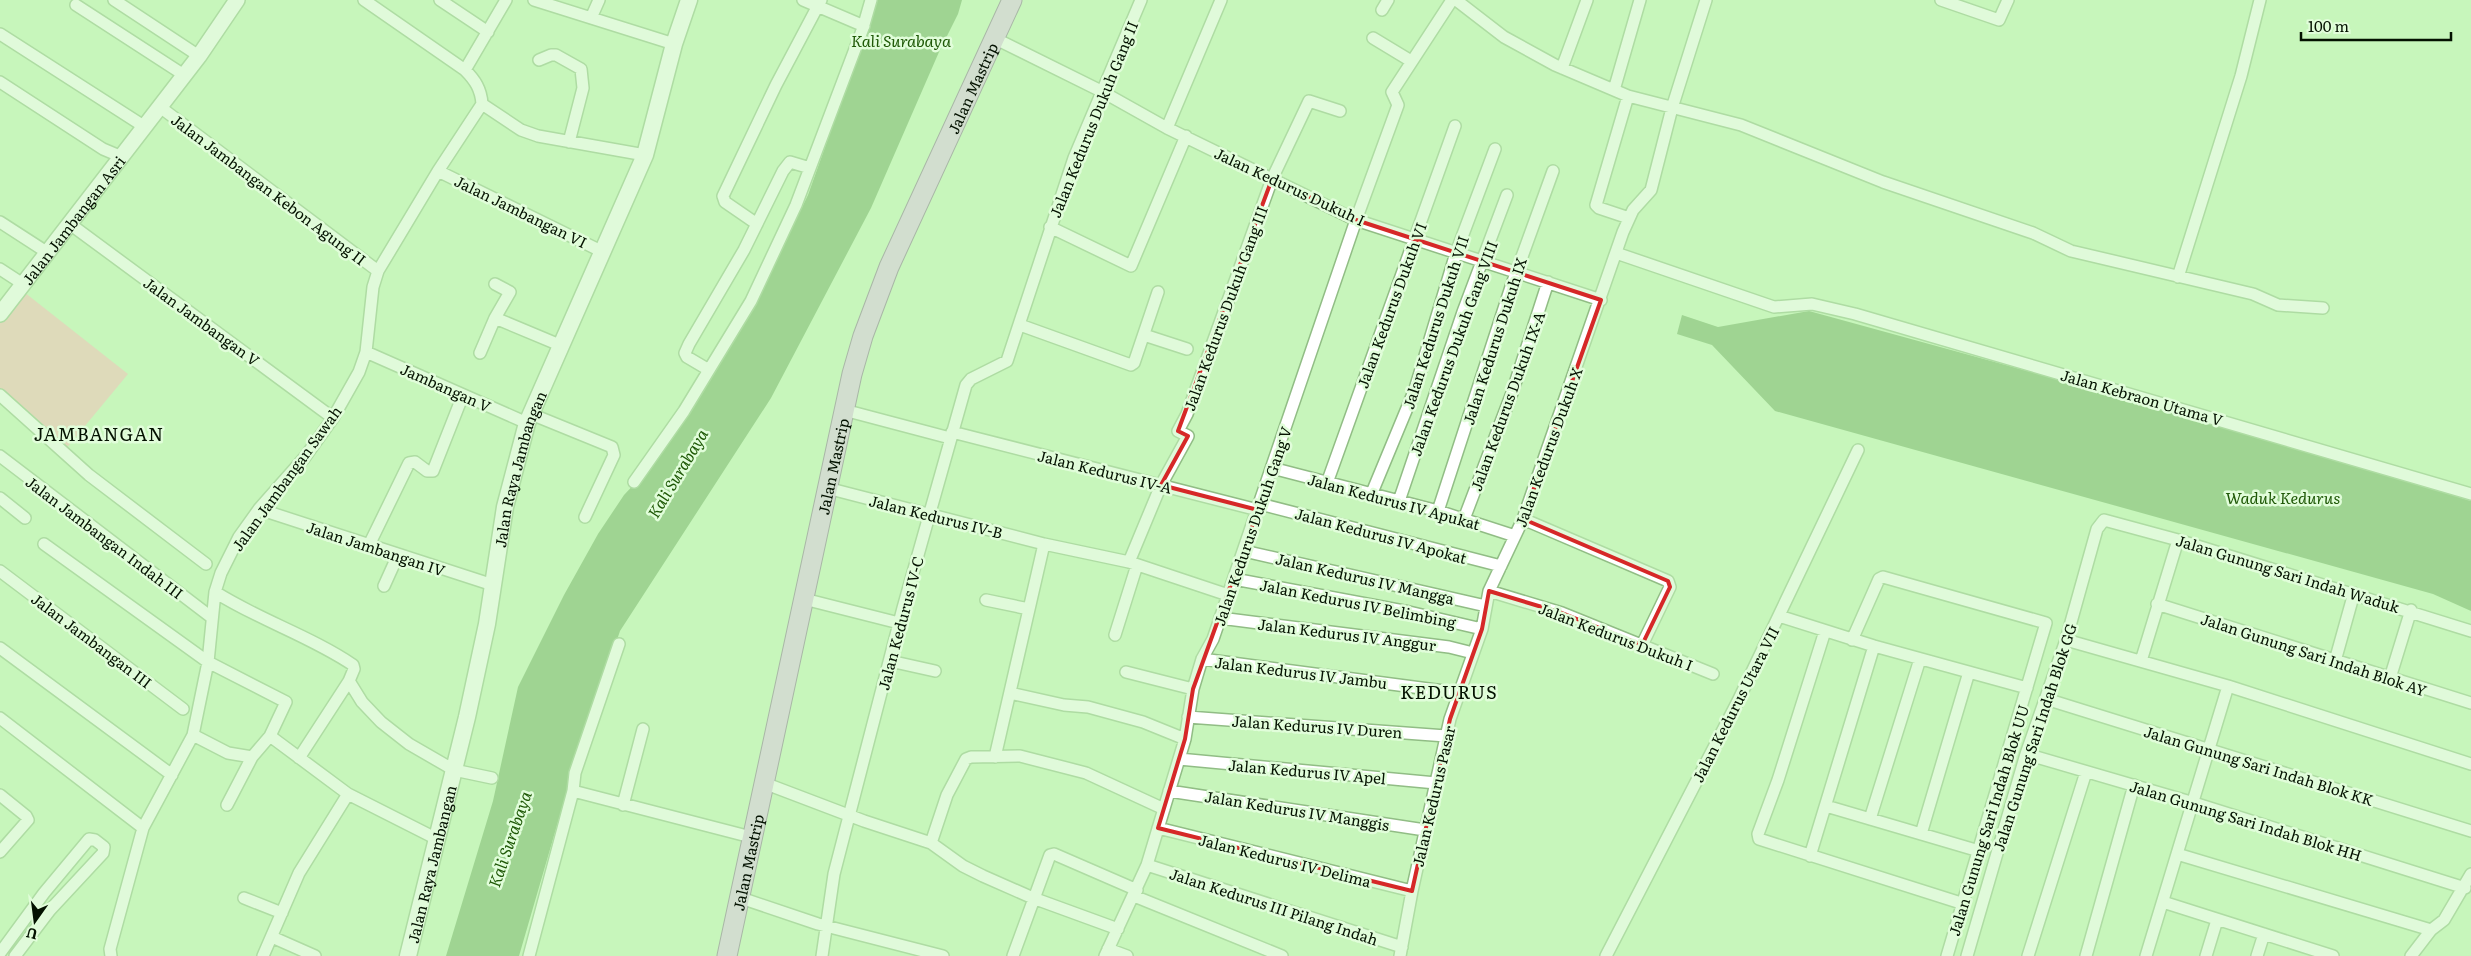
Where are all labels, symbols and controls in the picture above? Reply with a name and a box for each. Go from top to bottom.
scale bar [2301,10,2451,42]
text: 100 m [2308,14,2349,37]
street label: Jalan Kedurus Dukuh Gang II [1043,17,1143,221]
water label: Kali Surabaya [851,28,952,52]
street label: Jalan Mastrip [941,38,1003,137]
street label: Jalan Jambangan Kebon Agung II [167,108,371,270]
street label: Jalan Kedurus Dukuh I [1211,141,1369,231]
street label: Jalan Jambangan Asri [15,150,130,289]
street label: Jalan Jambangan VI [451,169,591,253]
street label: Jalan Kedurus Dukuh Gang III [1177,202,1273,414]
street label: Jalan Kedurus Dukuh VI [1350,219,1432,391]
street label: Jalan Kedurus Dukuh VII [1396,232,1474,412]
street label: Jalan Kedurus Dukuh Gang VIII [1403,237,1503,459]
street label: Jalan Kedurus Dukuh IX [1456,254,1532,428]
street label: Jalan Jambangan V [139,271,265,371]
street label: Jalan Kedurus Dukuh IX-A [1464,308,1550,494]
street label: Jambangan V [397,357,495,417]
street label: Jalan Kebraon Utama V [2058,363,2226,431]
street label: Jalan Kedurus Dukuh X [1508,364,1588,530]
street label: Jalan Raya Jambangan [487,387,551,549]
street label: Jalan Jambangan Sawah [225,401,347,555]
street label: Jalan Mastrip [811,416,854,517]
district label: JAMBANGAN [34,420,164,447]
water label: Kali Surabaya [641,423,713,522]
street label: Jalan Kedurus Dukuh Gang V [1207,423,1297,629]
street label: Jalan Kedurus IV-A [1035,443,1175,499]
street label: Jalan Kedurus IV Apukat [1305,467,1483,535]
street label: Jalan Jambangan Indah III [21,470,189,604]
water label: Waduk Kedurus [2226,485,2340,509]
street label: Jalan Kedurus IV-B [867,488,1005,544]
street label: Jalan Kedurus IV Apokat [1293,501,1469,569]
street label: Jalan Jambangan IV [304,515,448,581]
street label: Jalan Gunung Sari Indah Waduk [2173,528,2403,618]
street label: Jalan Kedurus IV Mangga [1273,546,1458,610]
street label: Jalan Kedurus IV-C [871,554,929,692]
street label: Jalan Kedurus IV Belimbing [1258,573,1459,633]
street label: Jalan Jambangan III [27,587,157,693]
street label: Jalan Kedurus Dukuh I [1535,596,1697,676]
street label: Jalan Gunung Sari Indah Blok AY [2198,607,2430,702]
street label: Jalan Kedurus IV Anggur [1256,612,1438,656]
street label: Jalan Gunung Sari Indah Blok GG [1986,620,2082,854]
street label: Jalan Kedurus Utara VII [1686,622,1784,786]
street label: Jalan Kedurus IV Jambu [1213,650,1389,694]
district label: KEDURUS [1400,678,1498,705]
street label: Jalan Gunung Sari Indah Blok UU [1942,702,2034,938]
street label: Jalan Kedurus IV Duren [1231,709,1403,743]
street label: Jalan Gunung Sari Indah Blok KK [2141,719,2377,811]
street label: Jalan Kedurus Pasar [1406,723,1460,869]
street label: Jalan Kedurus IV Apel [1227,753,1387,789]
street label: Jalan Gunung Sari Indah Blok HH [2127,774,2365,866]
street label: Jalan Raya Jambangan [400,782,461,945]
street label: Jalan Kedurus IV Manggis [1203,784,1391,836]
water label: Kali Surabaya [481,787,537,890]
street label: Jalan Mastrip [726,812,769,913]
street label: Jalan Kedurus IV Delima [1196,827,1375,893]
street label: Jalan Kedurus III Pilang Indah [1167,861,1381,951]
north arrow [10,896,60,946]
text: U [24,924,39,946]

